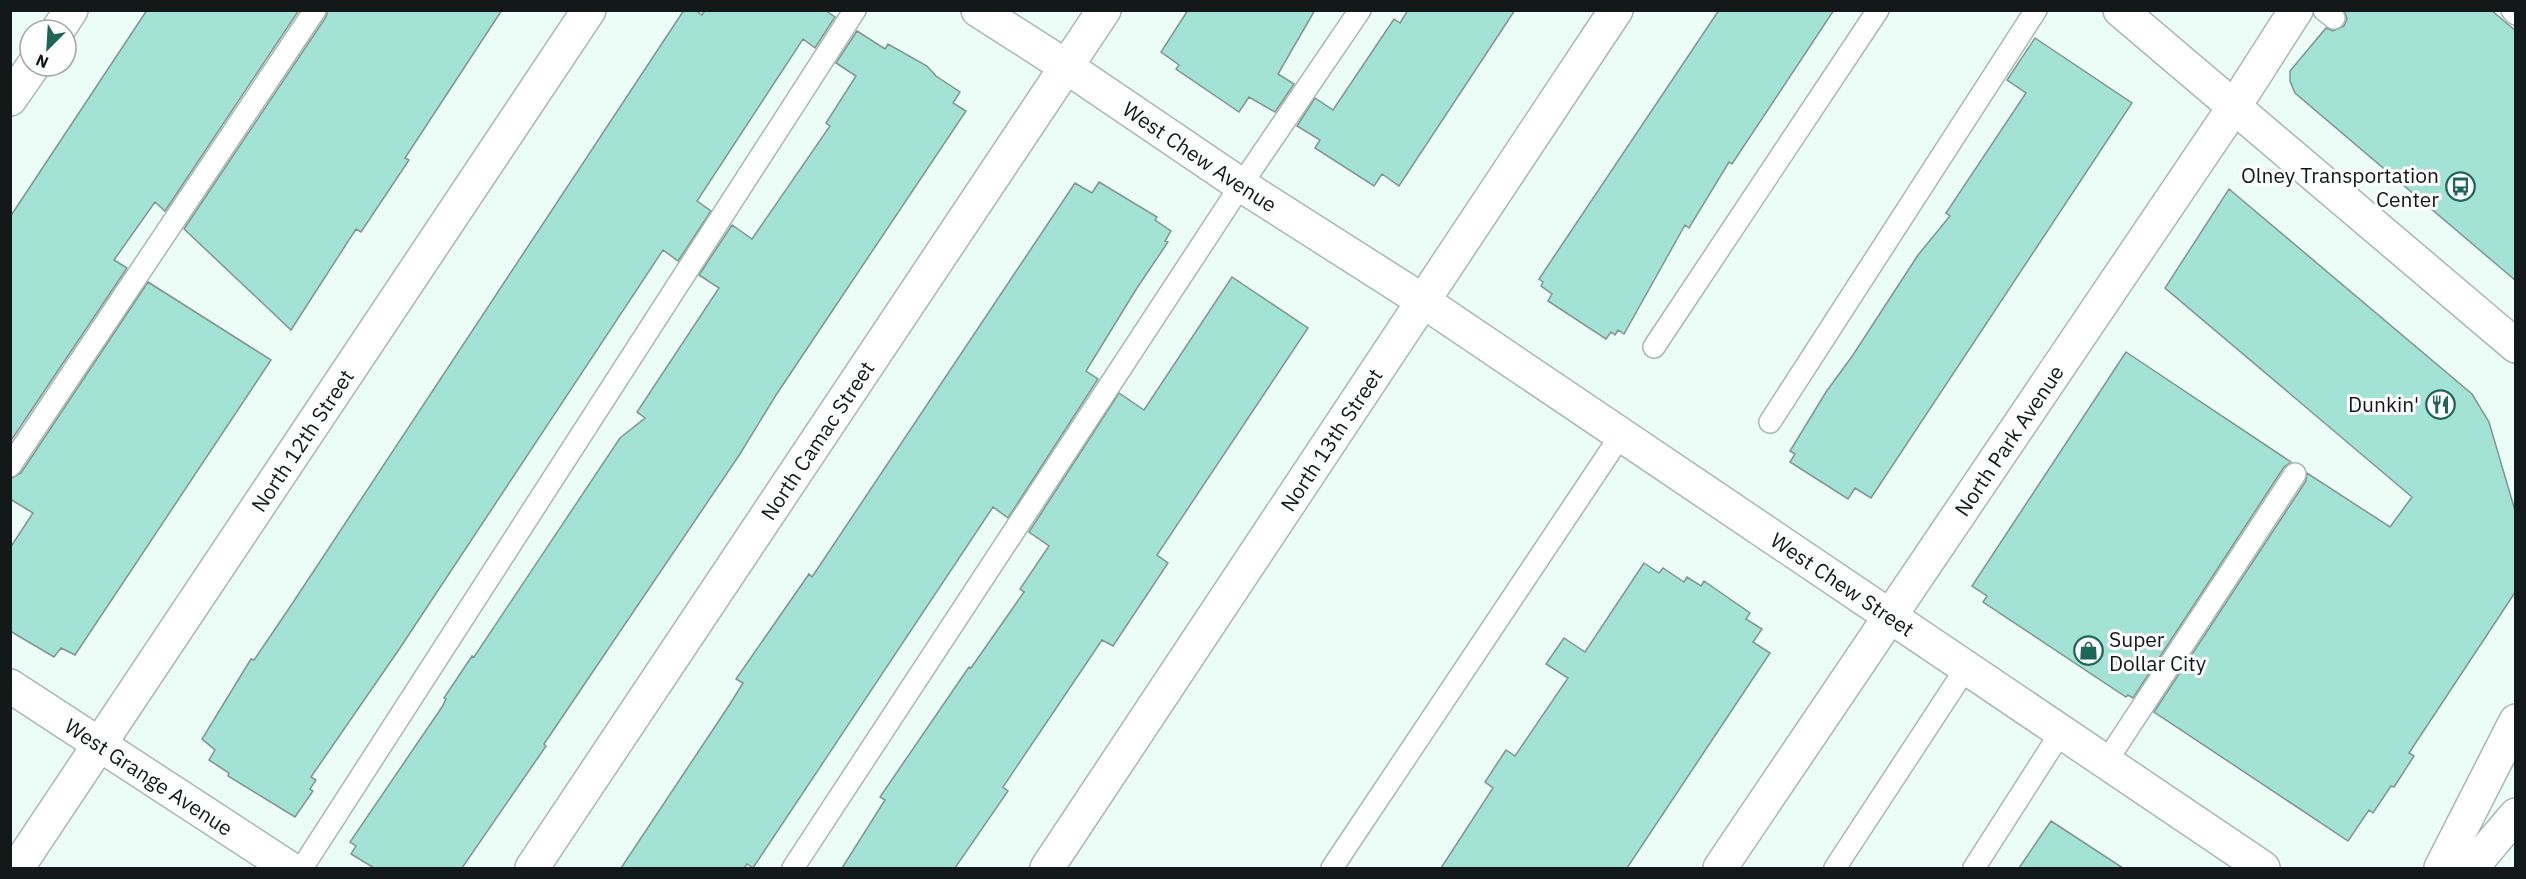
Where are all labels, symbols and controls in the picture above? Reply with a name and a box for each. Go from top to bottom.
north arrow [18,18,78,78]
text: N [33,50,51,73]
street label: West Chew Avenue [1117,95,1282,218]
place label: Olney Transportation Center [2241,161,2439,213]
bus stop icon: Olney Transportation Center [2444,171,2476,203]
street label: North Camac Street [754,355,880,525]
street label: North Park Avenue [1948,359,2070,521]
street label: North 13th Street [1274,363,1389,516]
street label: North 12th Street [244,364,360,517]
restaurant icon: Dunkin' [2424,388,2456,420]
place label: Dunkin' [2348,390,2419,418]
street label: West Chew Street [1765,526,1920,643]
place label: Super Dollar City [2109,625,2207,677]
shop icon: Super Dollar City [2072,635,2104,667]
street label: West Grange Avenue [60,712,239,842]

